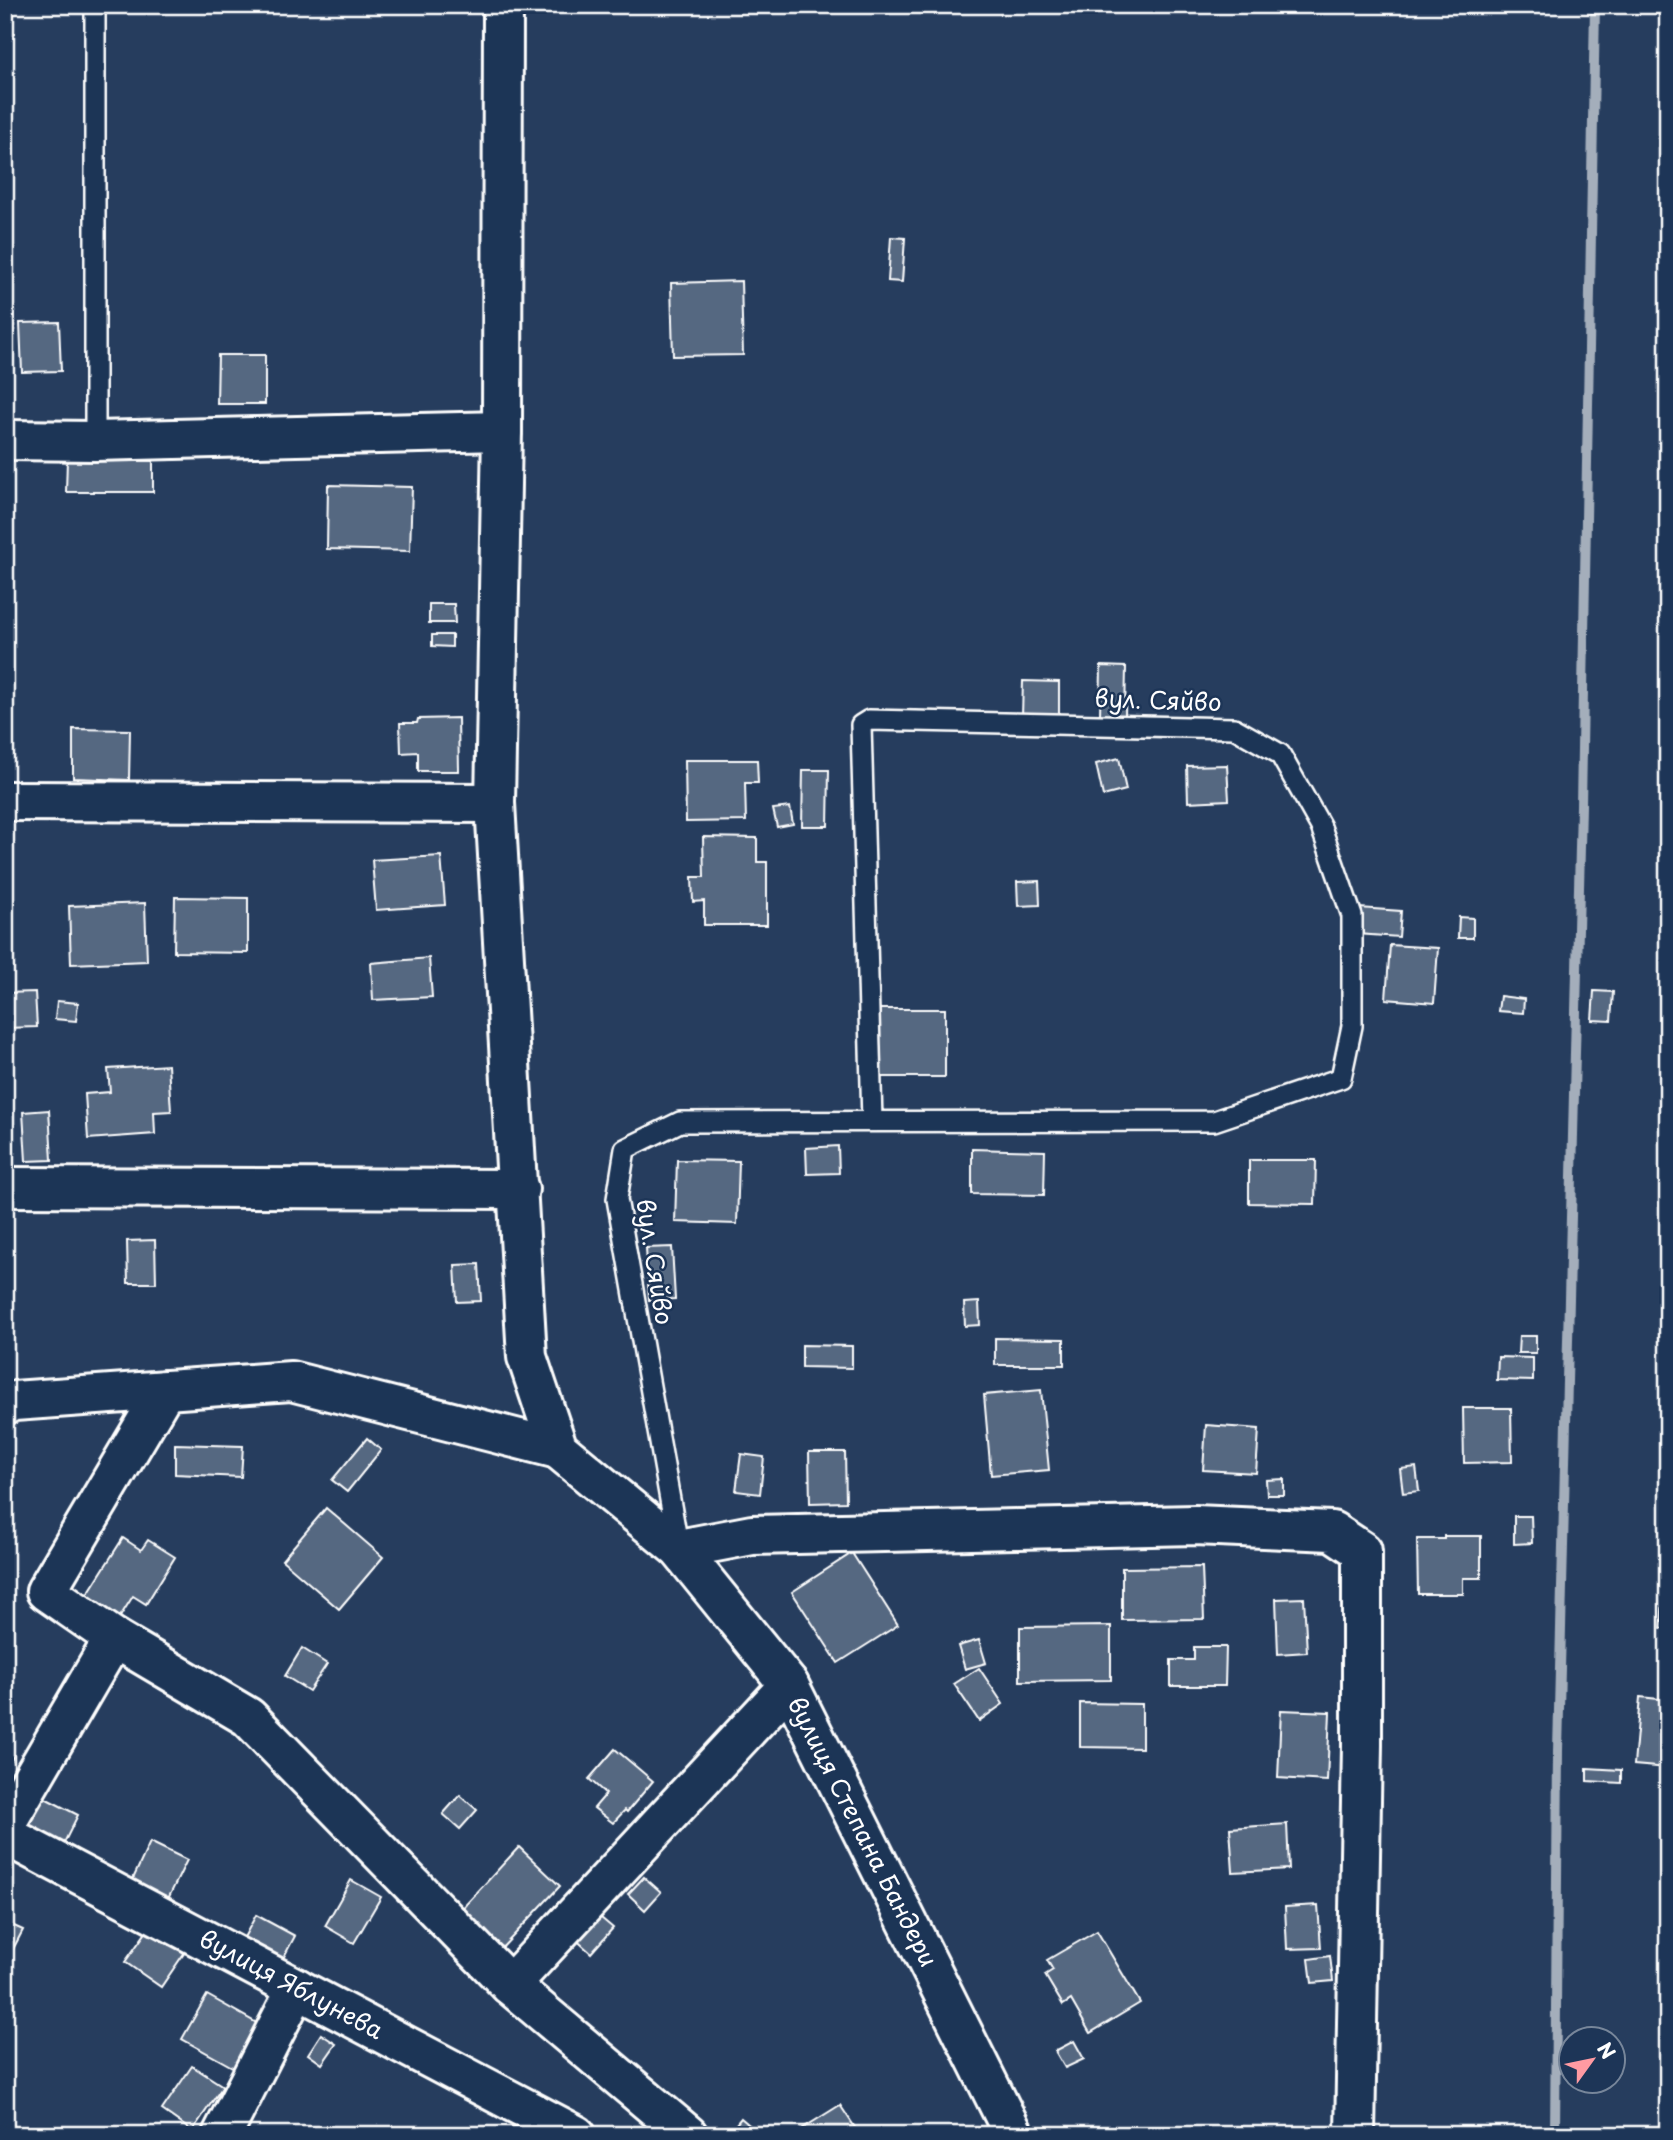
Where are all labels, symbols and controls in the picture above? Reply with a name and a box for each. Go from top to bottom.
street label: вул. Сяйво [1094,679,1222,719]
street label: вул. Сяйво [628,1196,684,1327]
street label: вулиця Степана Бандери [780,1690,948,1972]
street label: вулиця Яблунева [194,1920,390,2047]
north arrow [1558,2024,1628,2094]
text: N [1591,2036,1623,2064]

